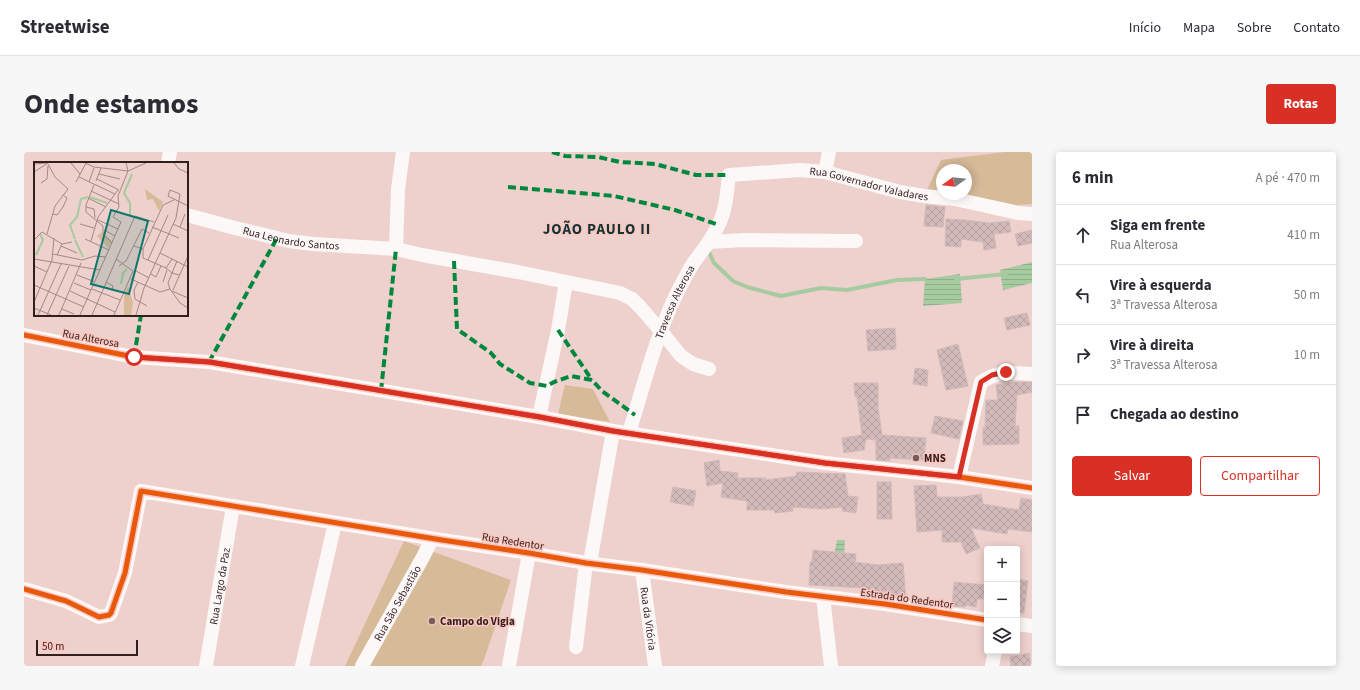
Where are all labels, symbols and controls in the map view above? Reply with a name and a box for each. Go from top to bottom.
text: Streetwise [20,14,110,41]
text: Início [1129,18,1161,38]
text: Mapa [1183,18,1215,38]
text: Sobre [1237,18,1271,38]
text: Contato [1293,18,1340,38]
text: Onde estamos [24,84,198,124]
button: Rotas [1266,84,1336,124]
inset map [34,162,188,316]
street label: Rua Governador Valadares [809,164,929,204]
north arrow [936,164,972,200]
text: 6 min [1072,166,1113,190]
text: A pé · 470 m [1255,169,1320,187]
text: Siga em frente [1110,215,1205,236]
district label: JOÃO PAULO II [543,219,651,240]
street label: Rua Leonardo Santos [241,223,340,254]
icon: ahead [1072,224,1094,246]
text: 410 m [1287,226,1320,244]
text: Rua Alterosa [1110,236,1178,254]
street label: Travessa Alterosa [652,262,698,341]
text: Vire à esquerda [1110,275,1212,296]
icon: left [1072,284,1094,306]
text: 50 m [1294,286,1320,304]
text: 3ª Travessa Alterosa [1110,296,1218,314]
street label: Rua Alterosa [61,326,121,351]
text: Vire à direita [1110,335,1194,356]
icon: right [1072,344,1094,366]
text: 10 m [1294,346,1320,364]
route start [125,348,143,366]
text: 3ª Travessa Alterosa [1110,356,1218,374]
route end [997,363,1015,381]
icon: arrive [1072,404,1094,426]
text: Chegada ao destino [1110,404,1239,425]
place label: MNS [924,451,946,466]
marker: MNS [911,453,921,463]
button: Salvar [1072,456,1192,496]
button: Compartilhar [1200,456,1320,496]
street label: Rua Redentor [481,529,545,554]
street label: Rua Largo da Paz [206,546,234,626]
map controls [984,546,1020,654]
button: + [984,546,1020,582]
street label: Rua São Sebastião [370,563,425,644]
button: − [984,582,1020,618]
street label: Estrada do Redentor [860,585,955,612]
street label: Rua da Vitória [636,586,660,651]
place label: Campo do Vigia [440,614,515,629]
marker: Campo do Vigia [427,616,437,626]
button: layers [984,618,1020,654]
scale bar [36,638,138,657]
text: 50 m [42,639,64,654]

